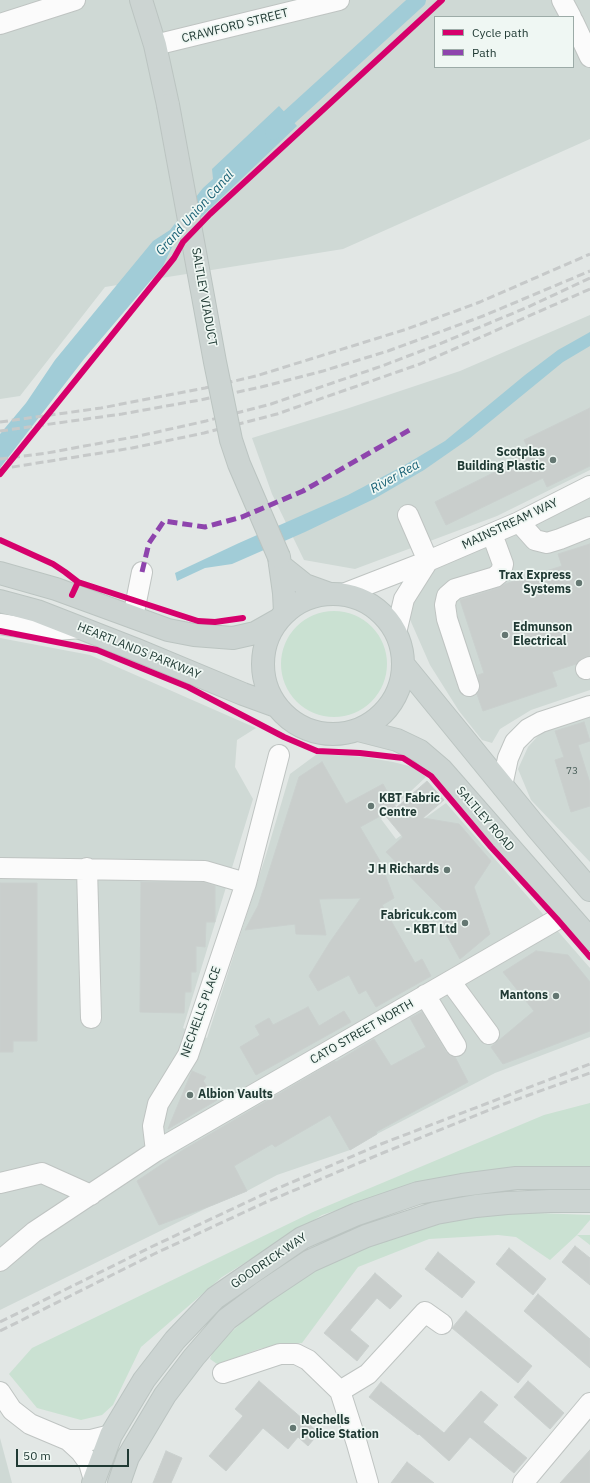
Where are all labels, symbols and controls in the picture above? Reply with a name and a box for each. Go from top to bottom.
street label: CRAWFORD STREET [180,6,290,46]
legend [434,16,574,68]
text: Cycle path [472,25,529,40]
text: Path [472,45,497,60]
water label: Grand Union Canal [153,167,237,259]
street label: SALTLEY VIADUCT [188,247,220,347]
place label: Scotplas Building Plastic [457,446,545,474]
marker: Scotplas Building Plastic [548,455,558,465]
water label: River Rea [368,457,422,497]
street label: MAINSTREAM WAY [460,495,560,553]
place label: Trax Express Systems [499,569,571,597]
marker: Trax Express Systems [574,578,584,588]
street label: HEARTLANDS PARKWAY [75,620,203,682]
place label: Edmunson Electrical [513,621,572,649]
marker: Edmunson Electrical [500,630,510,640]
house number: 73 [566,765,578,777]
street label: SALTLEY ROAD [453,784,517,854]
place label: KBT Fabric Centre [379,792,440,820]
marker: KBT Fabric Centre [366,801,376,811]
place label: J H Richards [368,863,439,877]
marker: J H Richards [442,865,452,875]
place label: Fabricuk.com - KBT Ltd [381,909,457,937]
marker: Fabricuk.com - KBT Ltd [460,918,470,928]
street label: NECHELLS PLACE [178,965,224,1059]
place label: Mantons [500,989,548,1003]
marker: Mantons [551,991,561,1001]
street label: CATO STREET NORTH [308,996,416,1068]
place label: Albion Vaults [198,1088,273,1102]
marker: Albion Vaults [185,1090,195,1100]
street label: GOODRICK WAY [228,1230,310,1292]
place label: Nechells Police Station [301,1414,379,1442]
marker: Nechells Police Station [288,1423,298,1433]
scale bar [18,1441,131,1467]
text: 50 m [23,1448,51,1463]

